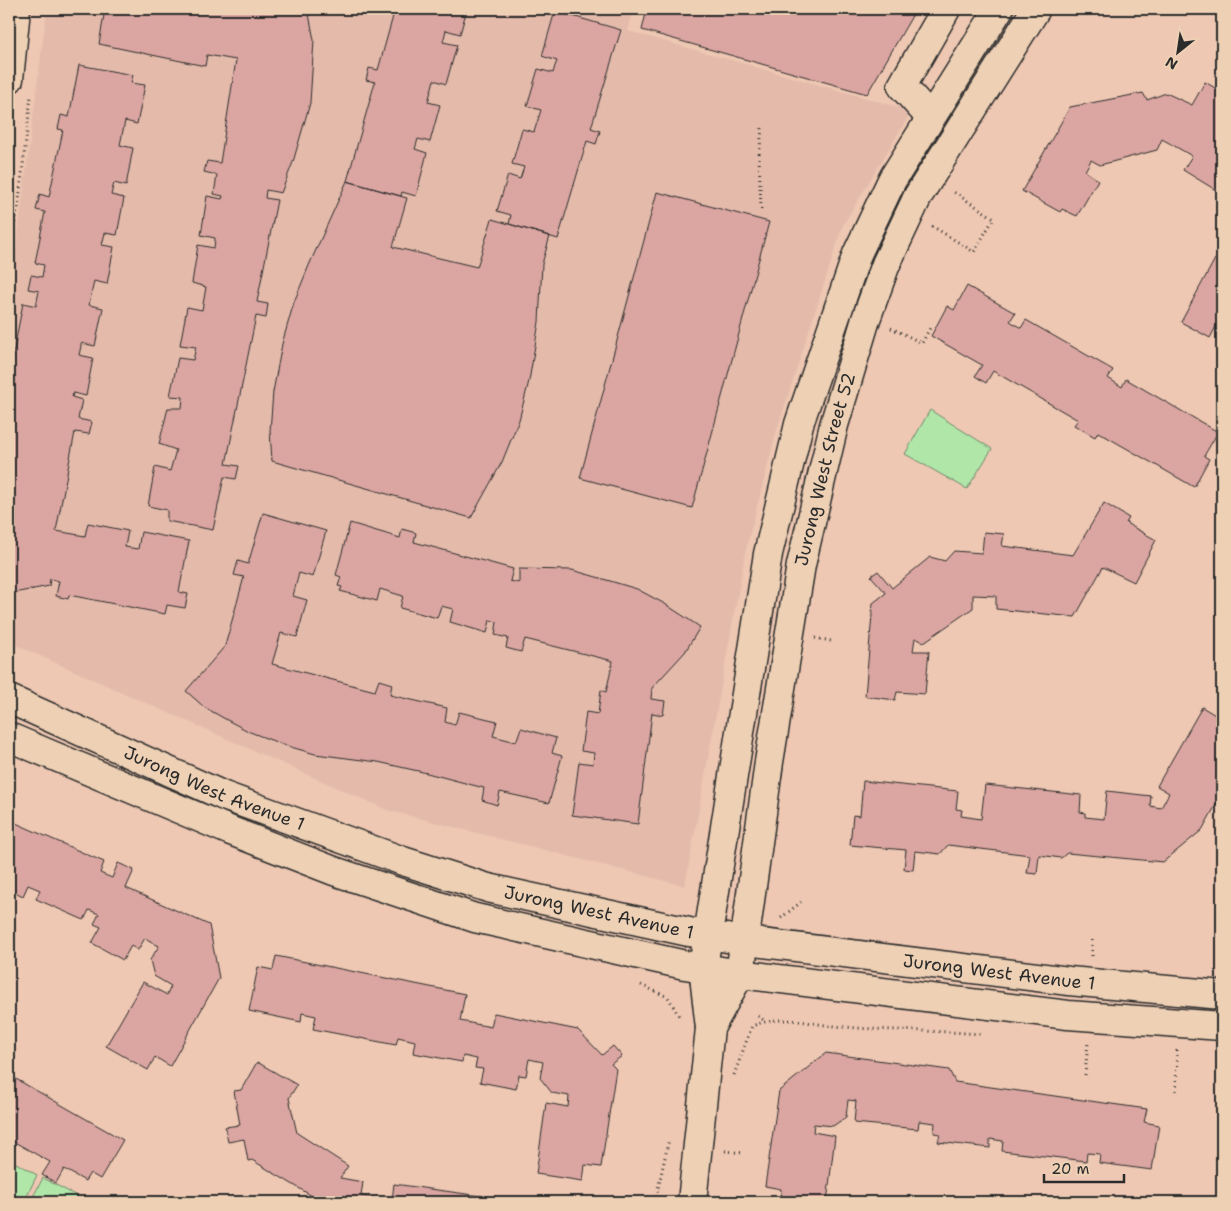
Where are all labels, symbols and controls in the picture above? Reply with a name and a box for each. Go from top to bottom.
north arrow [1154,28,1204,78]
text: N [1162,53,1181,74]
street label: Jurong West Street 52 [789,370,861,568]
street label: Jurong West Avenue 1 [120,740,308,836]
street label: Jurong West Avenue 1 [502,880,695,945]
street label: Jurong West Avenue 1 [901,949,1096,995]
scale bar [1044,1151,1124,1183]
text: 20 m [1051,1159,1090,1179]

